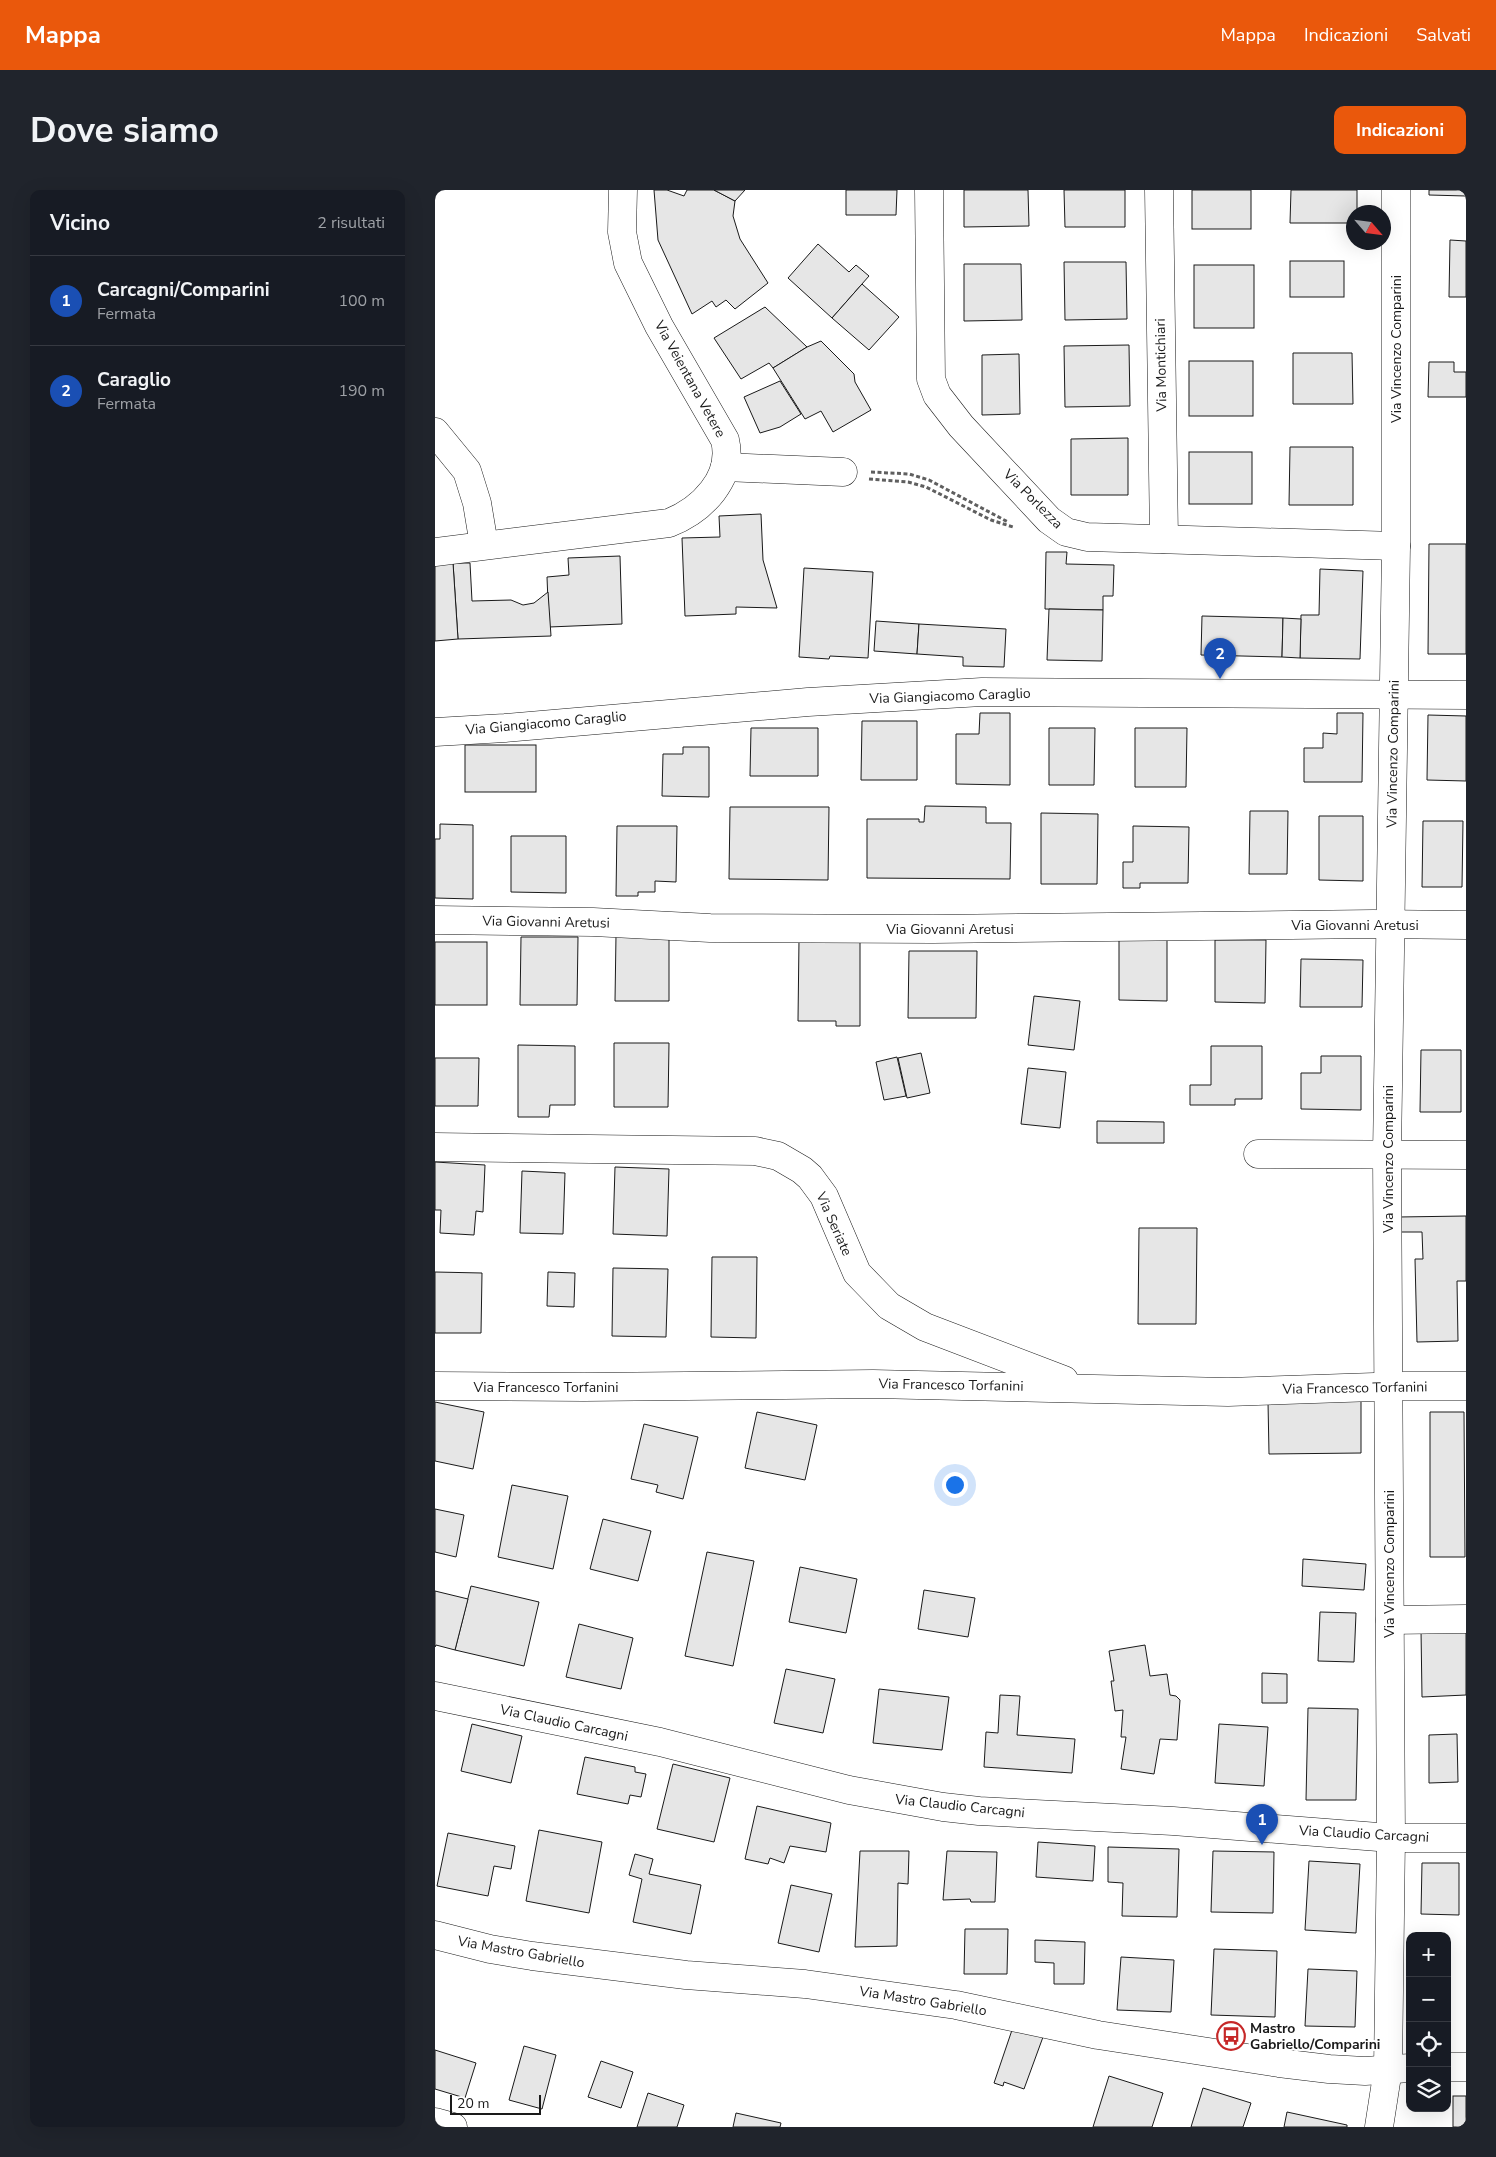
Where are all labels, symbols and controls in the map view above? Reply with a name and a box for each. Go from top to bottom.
text: Mappa [25,19,101,51]
text: Mappa [1220,23,1276,47]
text: Indicazioni [1304,23,1388,47]
text: Salvati [1416,23,1471,47]
button: Indicazioni [1334,106,1466,154]
text: Dove siamo [30,107,219,154]
north arrow [1346,205,1391,250]
text: Vicino [50,209,110,237]
text: 2 risultati [317,212,385,234]
street label: Via Vincenzo Comparini [1387,275,1406,424]
text: Carcagni/Comparini [97,277,270,303]
text: 1 [61,290,71,312]
text: 100 m [338,290,385,312]
text: Fermata [97,303,156,325]
street label: Via Veientana Vetere [649,316,730,441]
street label: Via Montichiari [1151,318,1171,413]
text: Caraglio [97,367,171,393]
text: 2 [61,380,71,402]
text: 190 m [338,380,385,402]
text: Fermata [97,393,156,415]
street label: Via Porlezza [998,464,1067,533]
pin: 2 [1204,638,1236,679]
street label: Via Vincenzo Comparini [1382,680,1404,829]
street label: Via Giangiacomo Caraglio [868,684,1031,708]
street label: Via Giangiacomo Caraglio [464,706,627,740]
street label: Via Giovanni Aretusi [481,911,610,933]
street label: Via Giovanni Aretusi [1290,916,1419,935]
street label: Via Giovanni Aretusi [885,920,1014,939]
street label: Via Vincenzo Comparini [1379,1085,1398,1234]
street label: Via Seriate [811,1188,856,1259]
street label: Via Francesco Torfanini [877,1374,1024,1396]
street label: Via Francesco Torfanini [1281,1377,1428,1399]
street label: Via Francesco Torfanini [473,1378,618,1397]
your location [942,1472,968,1498]
street label: Via Vincenzo Comparini [1380,1490,1399,1639]
street label: Via Claudio Carcagni [497,1700,630,1746]
street label: Via Claudio Carcagni [893,1790,1026,1822]
pin: 1 [1246,1804,1278,1845]
street label: Via Claudio Carcagni [1297,1821,1430,1847]
street label: Via Mastro Gabriello [455,1931,586,1973]
map controls [1406,1932,1451,2112]
button: + [1406,1932,1451,1977]
button: − [1406,1977,1451,2022]
street label: Via Mastro Gabriello [857,1981,988,2020]
place label: Mastro Gabriello/Comparini [1250,2019,1380,2054]
bus stop icon: Mastro Gabriello/Comparini [1216,2021,1246,2051]
button: locate [1406,2022,1451,2067]
button: layers [1406,2067,1451,2112]
scale bar [450,2092,541,2115]
text: 20 m [457,2094,489,2113]

